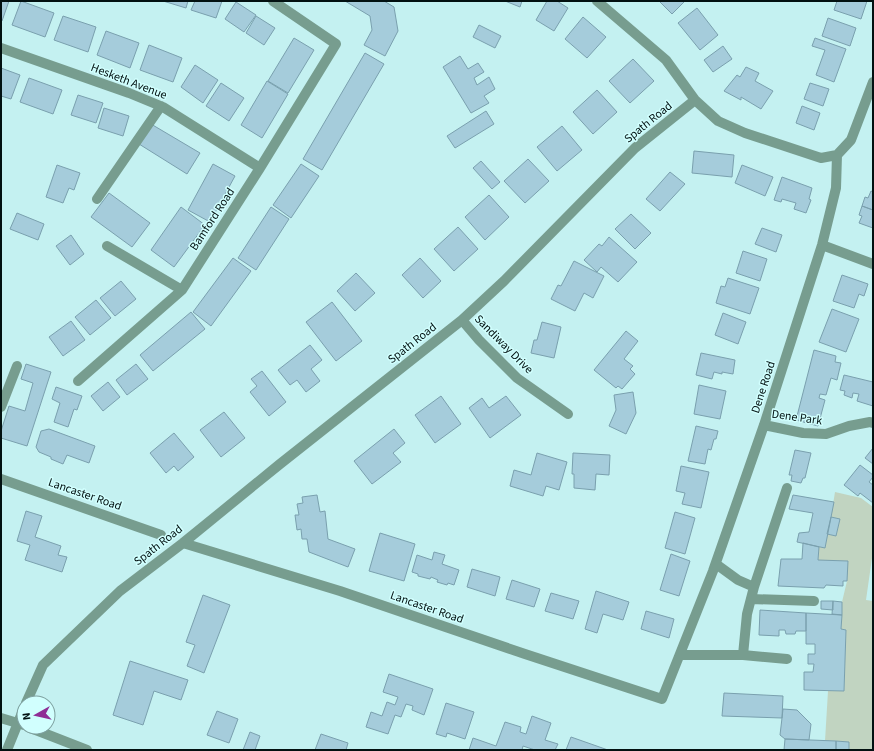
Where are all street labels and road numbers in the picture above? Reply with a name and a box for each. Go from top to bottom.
street label: Hesketh Avenue [88,59,169,104]
street label: Spath Road [621,98,676,147]
street label: Bamford Road [186,185,239,254]
street label: Sandiway Drive [470,311,537,378]
street label: Spath Road [384,319,440,368]
street label: Dene Road [747,359,780,415]
street label: Dene Park [771,406,823,429]
street label: Lancaster Road [46,474,124,515]
street label: Spath Road [130,521,186,570]
street label: Lancaster Road [388,587,466,628]

